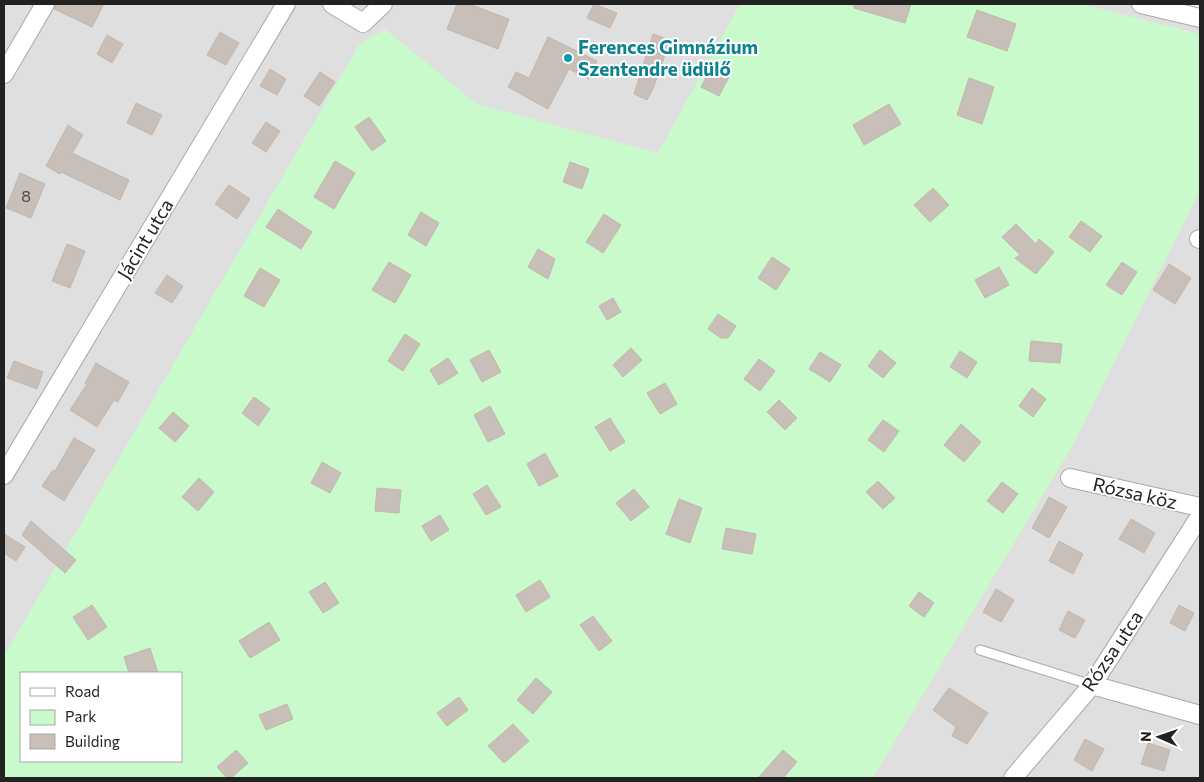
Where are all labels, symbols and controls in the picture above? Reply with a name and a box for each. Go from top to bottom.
place label: Ferences Gimnázium Szentendre üdülő [578,35,758,80]
marker: Ferences Gimnázium Szentendre üdülő [562,52,574,64]
house number: 8 [21,186,31,205]
street label: Jácint utca [112,194,177,283]
street label: Rózsa köz [1091,472,1179,513]
street label: Rózsa utca [1076,606,1147,696]
legend [20,672,182,762]
text: Road [65,682,100,700]
text: Park [65,707,96,725]
north arrow [1134,712,1184,762]
text: N [1137,731,1154,742]
text: Building [65,732,120,750]

